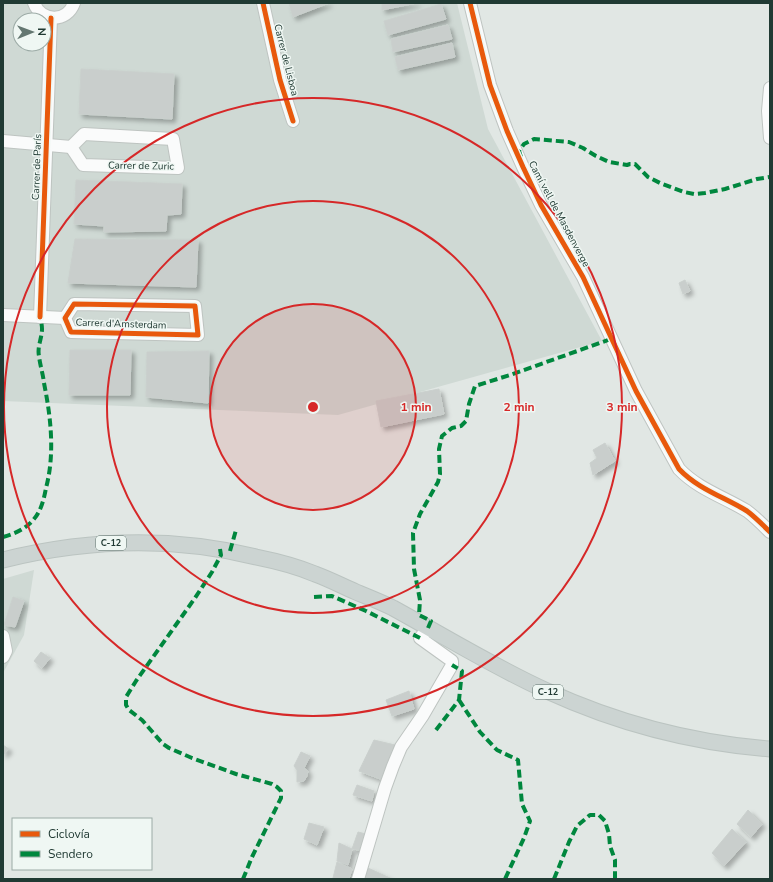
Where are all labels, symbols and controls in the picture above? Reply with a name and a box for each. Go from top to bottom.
north arrow [12,12,52,52]
street label: Carrer de Lisboa [270,23,302,97]
text: N [34,28,49,36]
street label: Carrer de París [29,133,45,200]
street label: Carrer de Zuric [108,158,175,174]
street label: Camí vell de Masdenverge [525,158,593,270]
street label: Carrer d'Amsterdam [75,315,167,333]
text: 1 min [400,399,432,415]
text: 2 min [503,399,535,415]
text: 3 min [606,399,638,415]
centre of rings [306,400,320,414]
road number: C-12 [96,536,126,550]
road number: C-12 [533,685,563,699]
legend [12,818,152,870]
text: Ciclovía [48,826,90,842]
text: Sendero [48,846,93,862]

